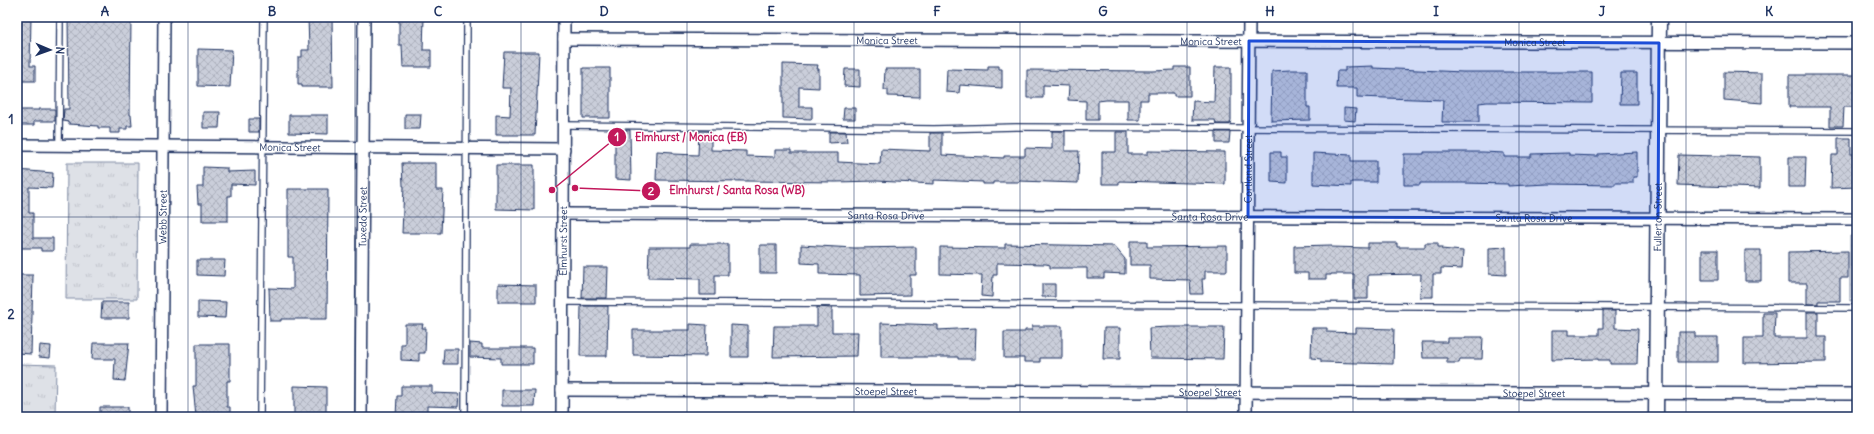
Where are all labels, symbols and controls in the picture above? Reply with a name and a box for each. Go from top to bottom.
text: A [101,3,110,20]
text: B [268,3,277,20]
text: C [434,3,443,20]
text: D [599,3,609,20]
text: E [767,3,775,20]
text: F [933,3,941,20]
text: G [1098,3,1108,20]
text: H [1265,3,1275,20]
text: I [1433,3,1439,20]
text: J [1599,3,1606,20]
text: K [1765,3,1774,20]
north arrow [30,30,70,70]
street label: Monica Street [856,33,918,47]
street label: Monica Street [1180,34,1242,48]
street label: Monica Street [1504,35,1566,49]
text: N [53,46,67,54]
text: 1 [8,111,14,128]
callout: Elmhurst / Monica (EB) [607,125,755,148]
text: 1 [615,129,619,144]
text: Elmhurst / Monica (EB) [635,130,748,145]
street label: Cortland Street [1241,134,1255,203]
street label: Monica Street [259,140,321,154]
callout: Elmhurst / Santa Rosa (WB) [641,179,813,202]
street label: Fullerton Street [1651,182,1664,252]
text: 2 [648,183,655,198]
text: Elmhurst / Santa Rosa (WB) [669,183,805,198]
street label: Tuxedo Street [356,186,369,248]
street label: Webb Street [156,189,169,244]
street label: Elmhurst Street [556,206,570,276]
street label: Santa Rosa Drive [848,209,924,222]
street label: Santa Rosa Drive [1172,210,1248,223]
street label: Santa Rosa Drive [1496,211,1572,224]
text: 2 [7,306,15,323]
street label: Stoepel Street [855,384,918,398]
street label: Stoepel Street [1179,385,1242,399]
street label: Stoepel Street [1503,386,1566,400]

